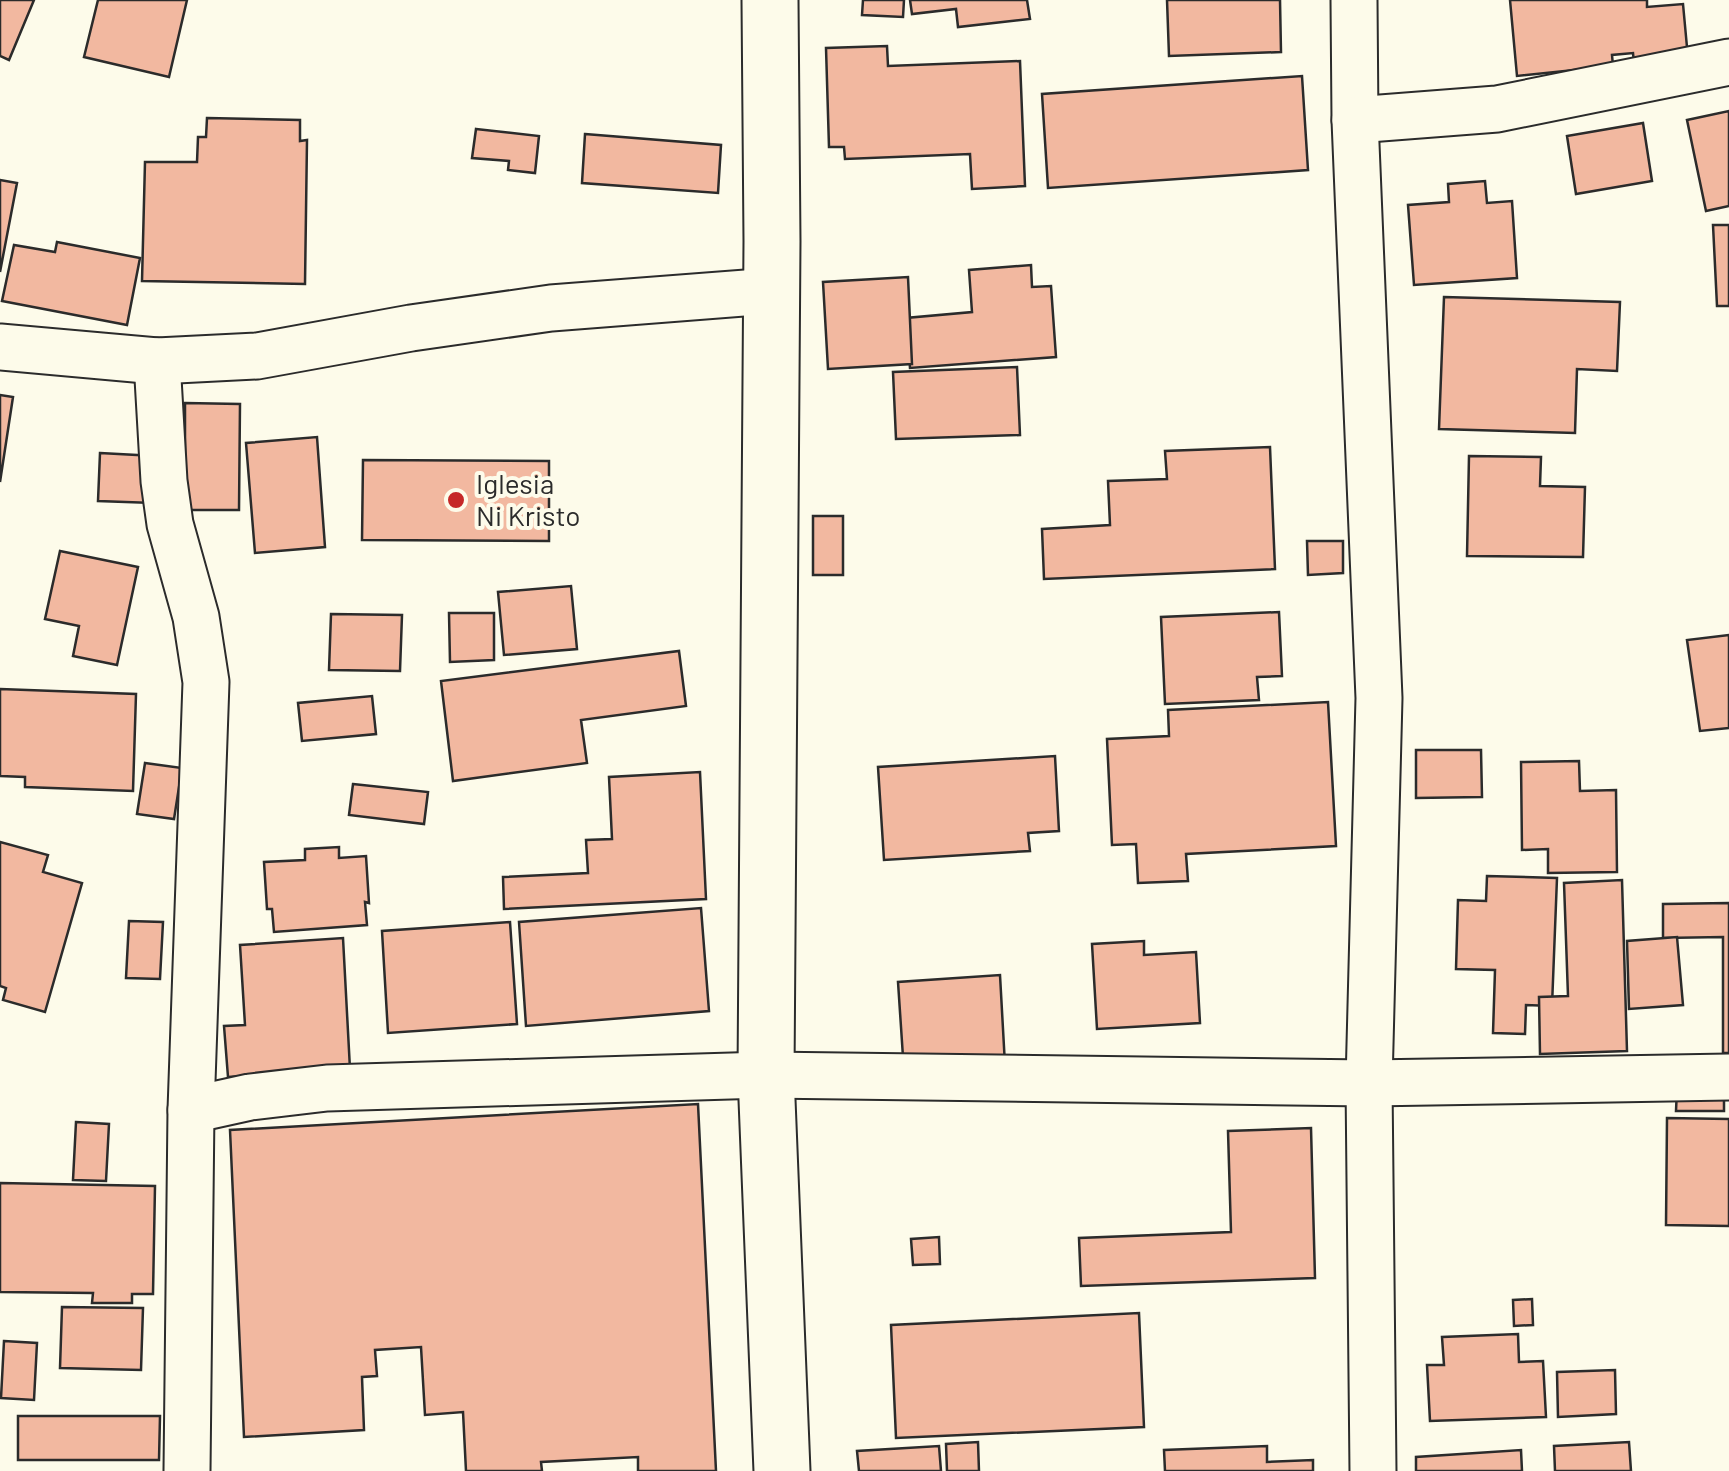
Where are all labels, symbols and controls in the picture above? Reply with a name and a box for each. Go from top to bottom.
place label: Iglesia Ni Kristo [476,466,581,532]
marker: Iglesia Ni Kristo [445,489,467,511]

